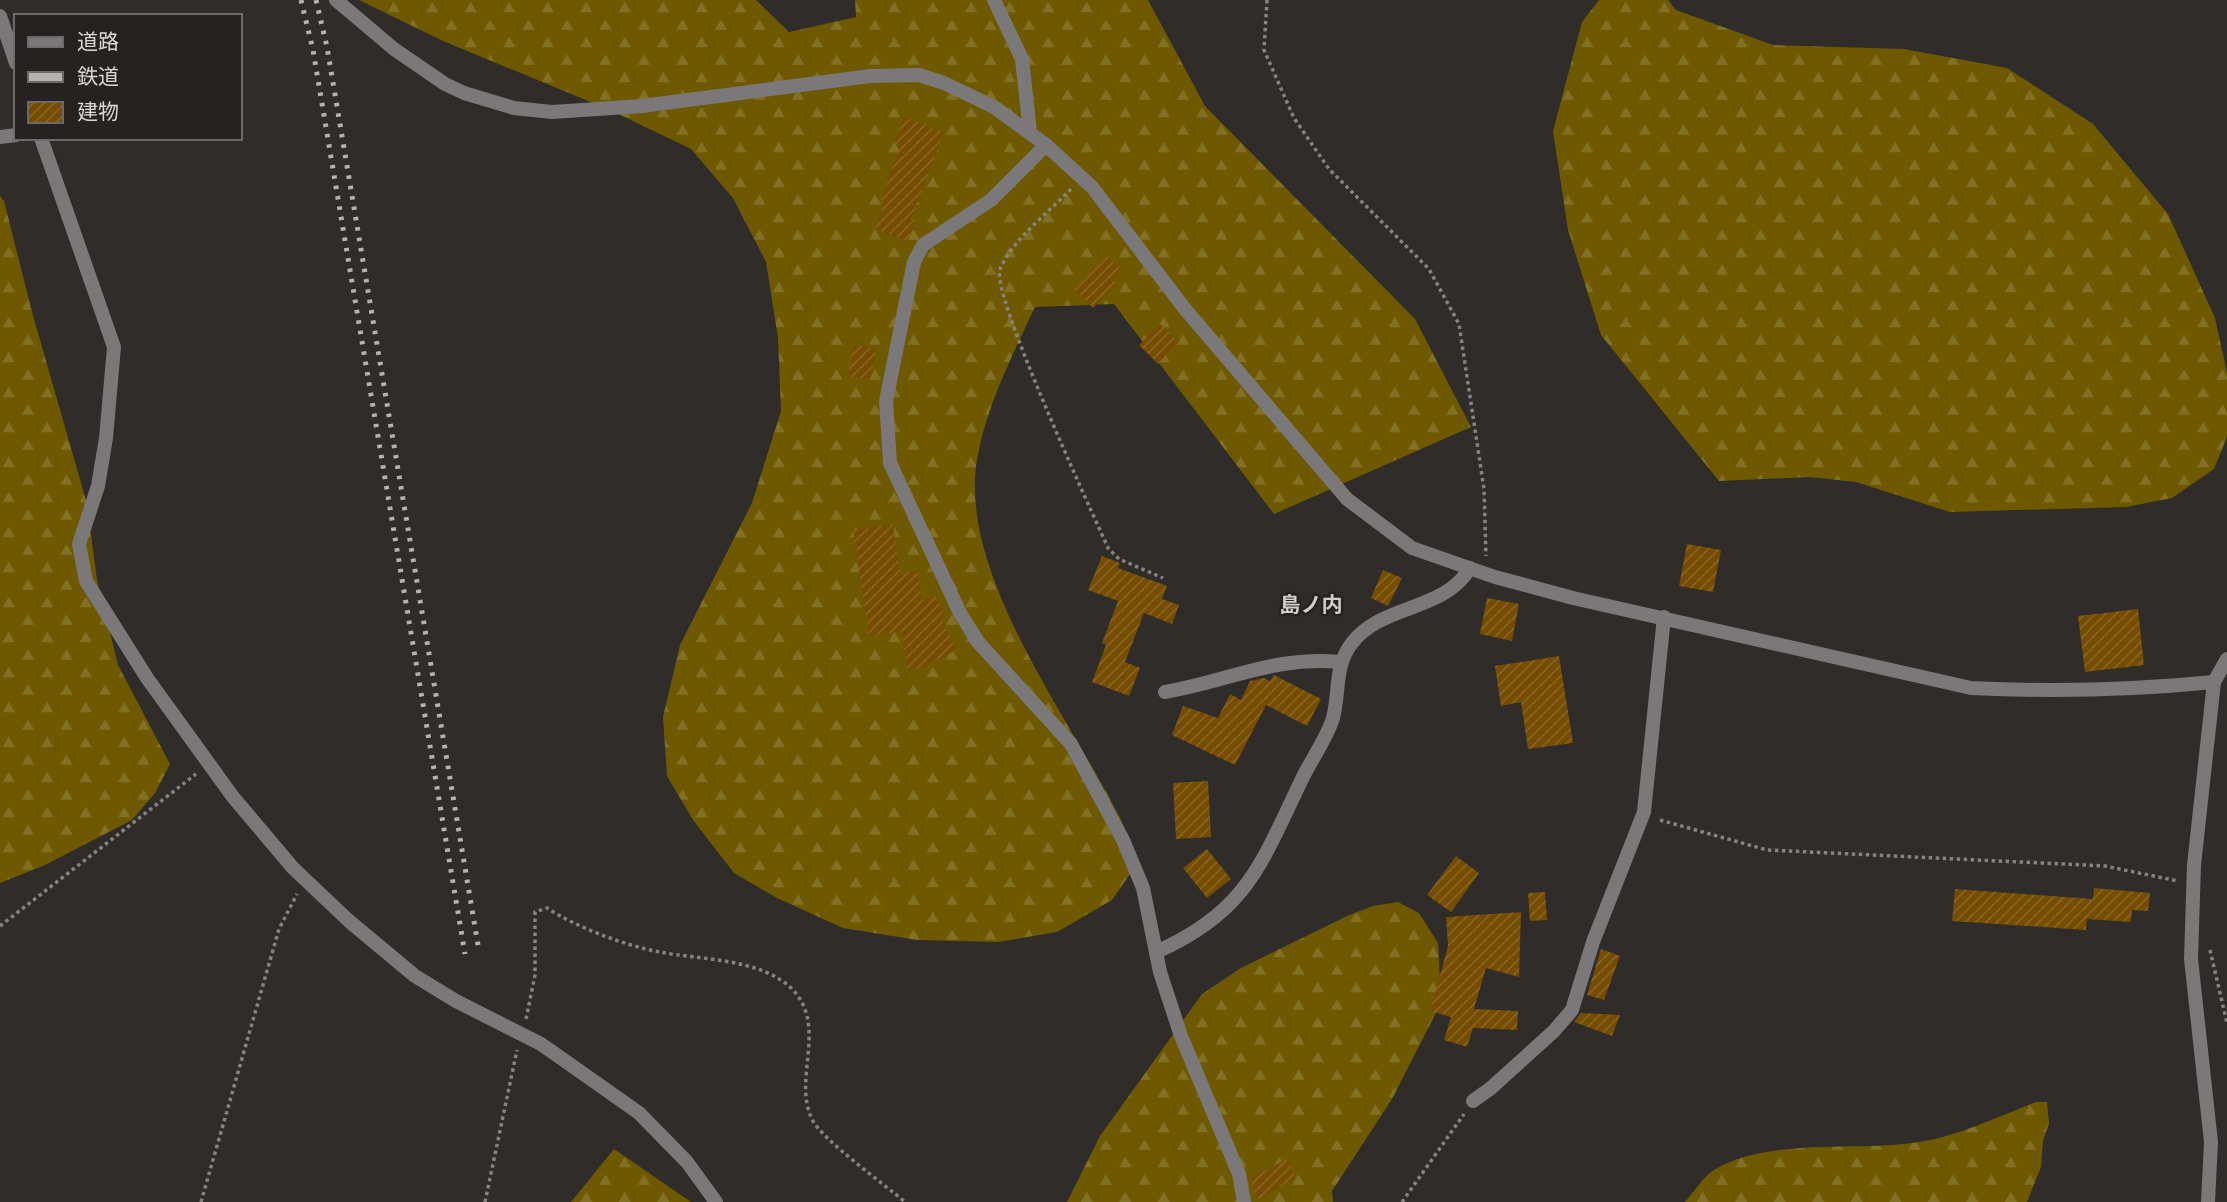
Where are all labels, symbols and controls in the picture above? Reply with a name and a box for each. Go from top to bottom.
legend [14,14,242,140]
text: 道路 [77,29,119,54]
text: 鉄道 [77,64,119,89]
text: 建物 [77,99,119,124]
district label: 島ノ内 [1280,592,1343,617]

